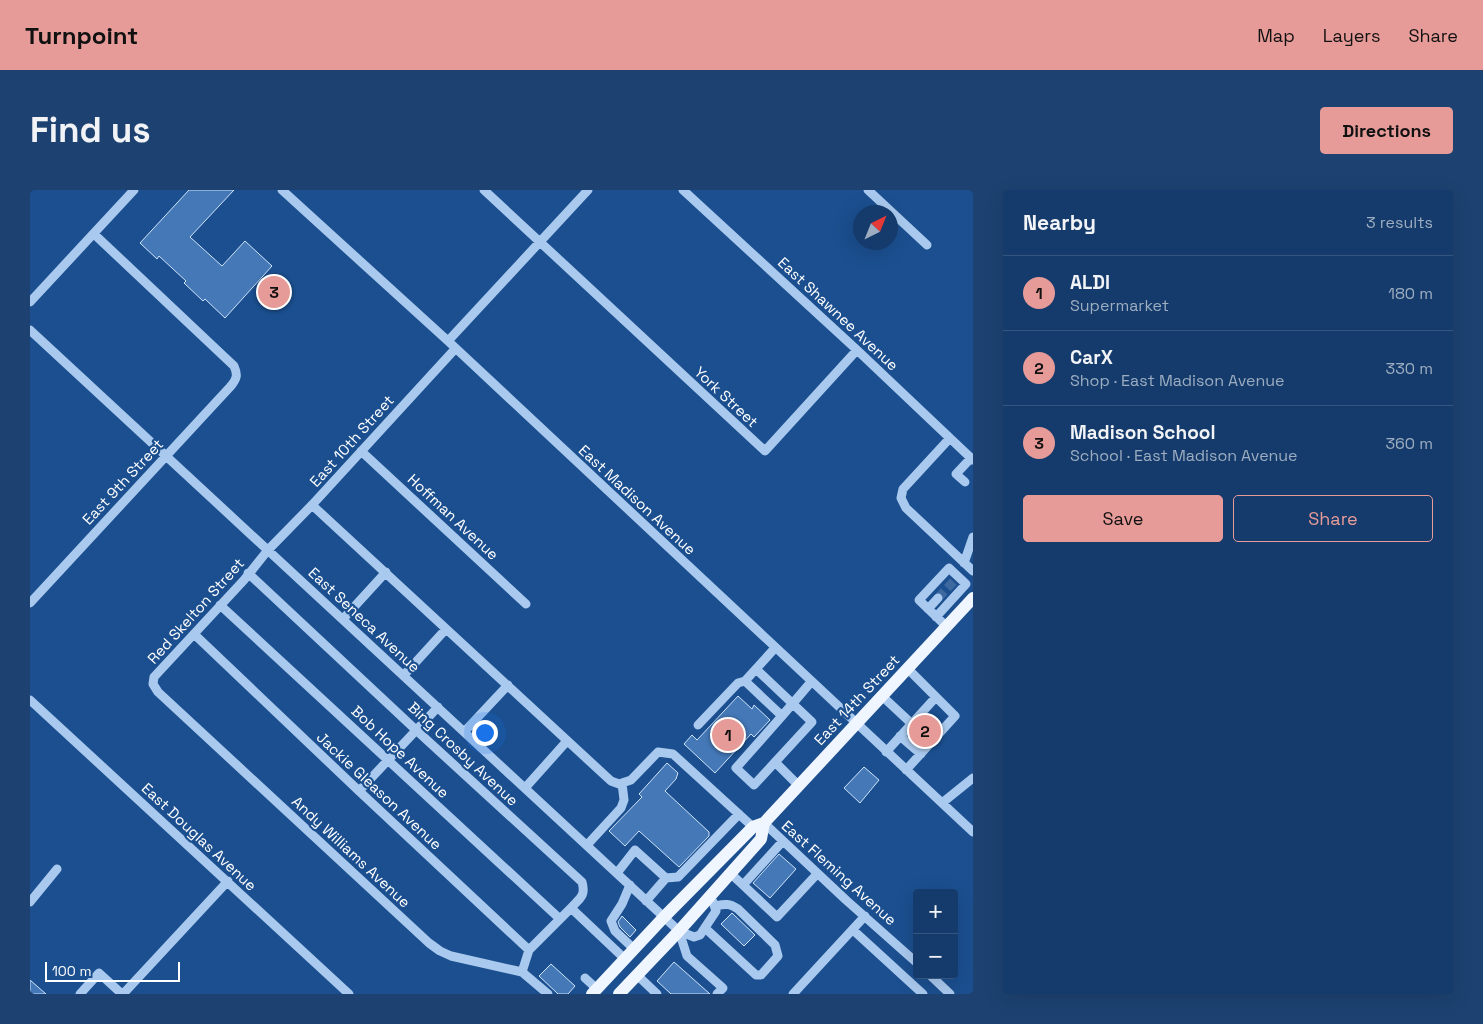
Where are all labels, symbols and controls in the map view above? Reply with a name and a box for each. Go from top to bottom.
text: Turnpoint [25,20,138,51]
text: Map [1257,24,1295,47]
text: Layers [1323,24,1380,47]
text: Share [1408,24,1458,47]
button: Directions [1320,107,1453,154]
text: Find us [30,108,151,152]
north arrow [853,205,898,250]
text: Nearby [1023,209,1096,236]
text: 3 results [1366,212,1433,233]
street label: East Shawnee Avenue [774,253,903,375]
text: ALDI [1070,270,1110,295]
pin: 3 [258,273,290,311]
text: 1 [1035,283,1043,304]
text: 180 m [1388,283,1433,304]
text: Supermarket [1070,295,1169,316]
text: CarX [1070,345,1113,370]
text: 2 [1034,358,1044,379]
text: 330 m [1386,358,1433,379]
street label: York Street [690,362,762,431]
text: Shop · East Madison Avenue [1070,370,1284,391]
street label: East 10th Street [305,391,398,491]
text: Madison School [1070,420,1216,445]
text: 3 [1034,433,1044,454]
text: 360 m [1385,433,1433,454]
street label: East 9th Street [78,435,167,529]
street label: East Madison Avenue [575,440,700,559]
text: School · East Madison Avenue [1070,445,1298,466]
street label: Hoffman Avenue [404,470,503,564]
button: Save [1023,495,1223,542]
button: Share [1233,495,1433,542]
street label: Red Skelton Street [143,554,248,668]
street label: East Seneca Avenue [305,563,424,676]
street label: East 14th Street [810,650,904,749]
street label: Bing Crosby Avenue [404,698,523,810]
street label: Bob Hope Avenue [347,701,453,802]
pin: 2 [909,712,941,750]
pin: 1 [712,716,744,754]
your location [472,720,498,746]
street label: Jackie Gleason Avenue [313,728,446,854]
street label: East Douglas Avenue [138,778,261,895]
street label: Andy Williams Avenue [288,792,415,912]
street label: East Fleming Avenue [778,816,901,929]
map controls [913,889,958,979]
button: + [913,889,958,934]
button: − [913,934,958,979]
scale bar [45,959,180,982]
text: 100 m [52,962,91,980]

